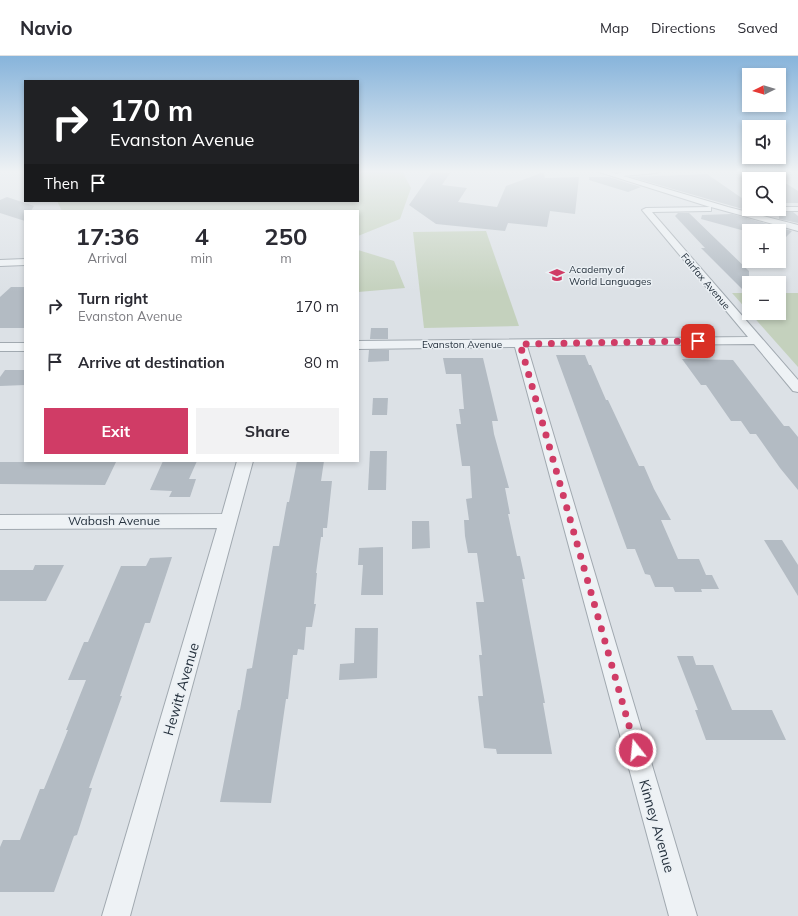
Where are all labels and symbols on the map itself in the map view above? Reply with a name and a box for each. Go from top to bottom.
north arrow [742,68,786,112]
street label: Fairfax Avenue [678,250,733,312]
place label: Academy of World Languages [569,263,651,288]
school or university icon: Academy of World Languages [548,266,566,284]
pin [681,324,715,358]
street label: Evanston Avenue [422,338,502,351]
street label: Wabash Avenue [68,513,160,528]
street label: Hewitt Avenue [159,640,203,738]
position arrow [615,729,657,771]
street label: Kinney Avenue [635,777,679,875]

